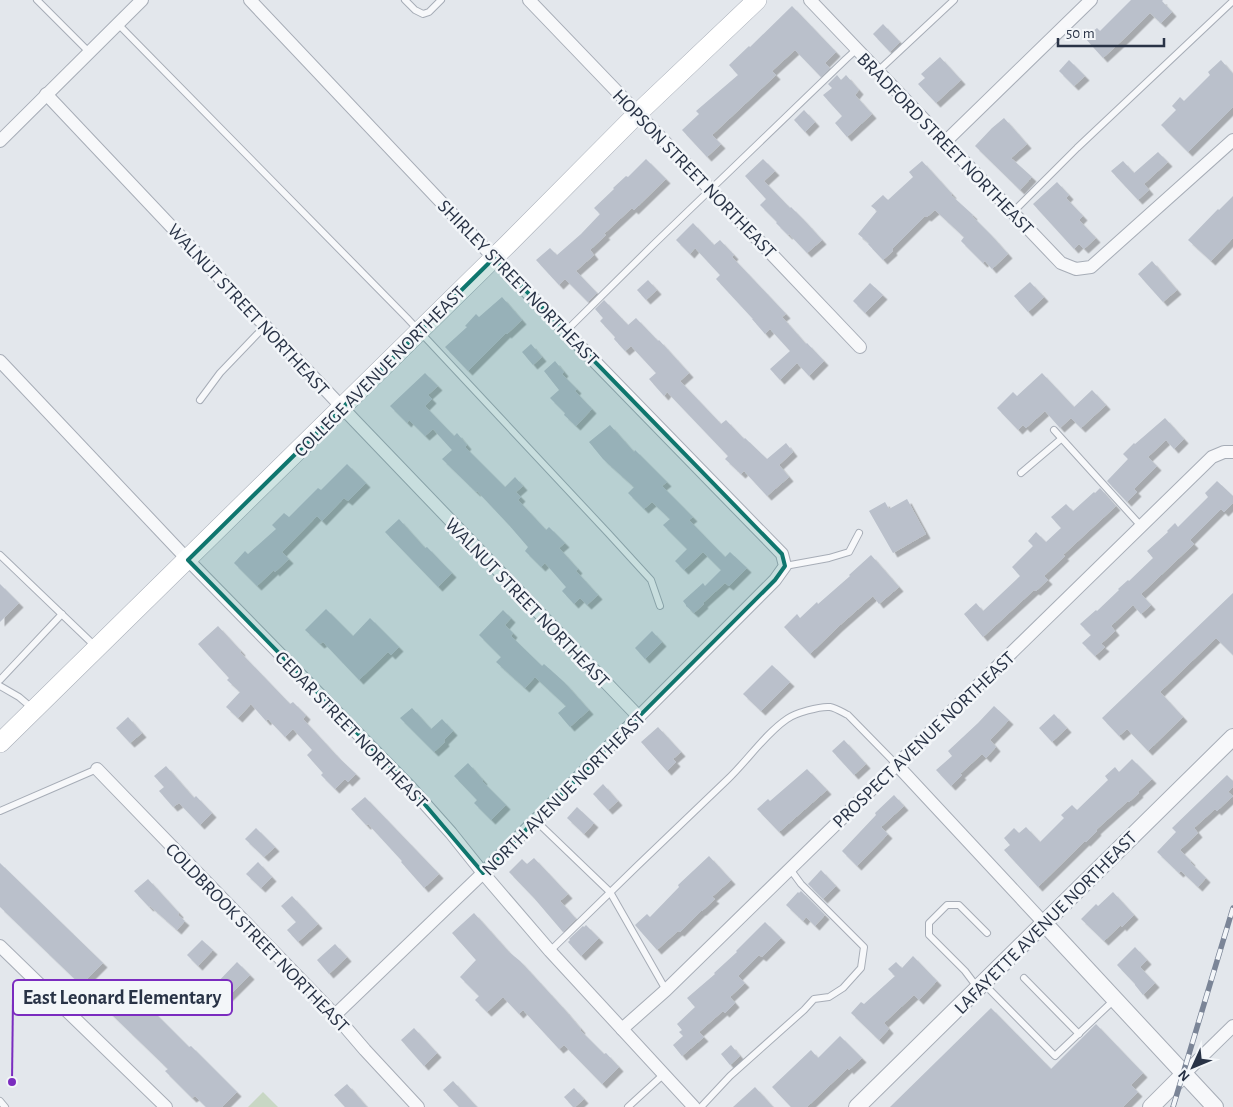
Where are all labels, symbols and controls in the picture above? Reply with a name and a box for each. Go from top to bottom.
scale bar [1058,15,1164,47]
text: 50 m [1066,26,1095,41]
street label: BRADFORD STREET NORTHEAST [853,49,1037,239]
street label: HOPSON STREET NORTHEAST [609,86,779,262]
street label: SHIRLEY STREET NORTHEAST [434,197,602,370]
street label: WALNUT STREET NORTHEAST [164,221,332,400]
street label: COLLEGE AVENUE NORTHEAST [291,283,469,461]
street label: WALNUT STREET NORTHEAST [441,515,613,691]
street label: CEDAR STREET NORTHEAST [271,648,431,812]
street label: PROSPECT AVENUE NORTHEAST [829,648,1019,832]
street label: NORTH AVENUE NORTHEAST [479,709,649,879]
street label: LAFAYETTE AVENUE NORTHEAST [951,828,1141,1018]
street label: COLDBROOK STREET NORTHEAST [162,840,352,1036]
callout: East Leonard Elementary [13,980,232,1015]
text: East Leonard Elementary [23,988,221,1008]
north arrow [1168,1042,1218,1092]
text: N [1176,1067,1193,1084]

